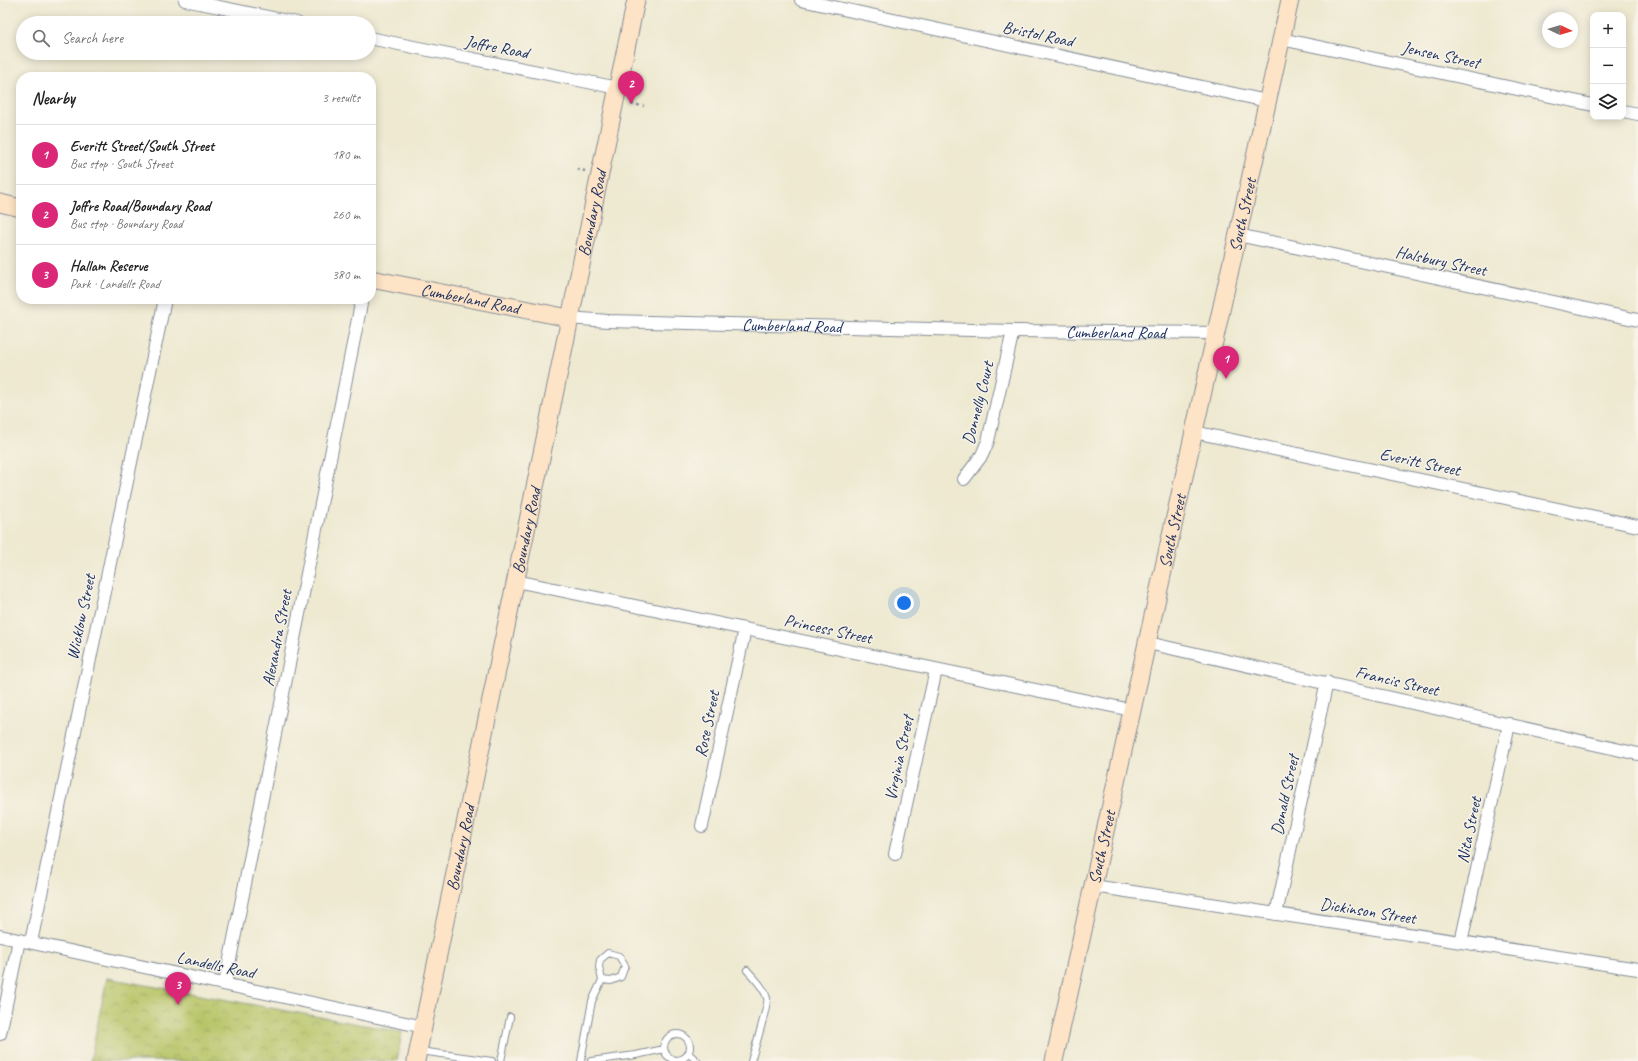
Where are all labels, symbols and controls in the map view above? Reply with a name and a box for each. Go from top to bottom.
north arrow [1542,12,1578,48]
map controls [1590,12,1626,120]
button: + [1590,12,1626,48]
search box [16,16,376,60]
street label: Bristol Road [1001,16,1078,52]
icon: search [30,27,52,49]
text: Search here [62,29,123,48]
street label: Joffre Road [463,30,534,64]
street label: Jensen Street [1400,36,1484,74]
button: − [1590,48,1626,84]
pin: 2 [618,71,644,104]
button: layers [1590,84,1626,120]
text: Nearby [32,88,75,109]
text: 3 results [322,90,360,106]
text: Everitt Street/South Street [70,137,214,156]
text: 1 [42,147,48,163]
text: 180 m [332,147,360,163]
text: Bus stop · South Street [70,156,173,172]
street label: Boundary Road [573,165,612,258]
street label: South Street [1224,174,1261,253]
text: Joffre Road/Boundary Road [70,197,210,216]
text: 2 [42,207,48,223]
text: 260 m [332,207,360,223]
text: Bus stop · Boundary Road [70,216,183,232]
street label: Halsbury Street [1394,241,1491,281]
text: Hallam Reserve [70,257,148,276]
text: 3 [42,267,48,283]
text: 380 m [332,267,360,283]
text: Park · Landells Road [70,276,160,292]
street label: Cumberland Road [419,279,523,319]
street label: Cumberland Road [742,314,844,337]
street label: Cumberland Road [1066,321,1168,343]
pin: 1 [1213,346,1239,379]
street label: Donnelly Court [958,357,999,447]
street label: Everitt Street [1378,443,1464,481]
street label: Boundary Road [507,482,546,575]
street label: South Street [1154,490,1191,570]
street label: Wicklow Street [62,570,101,662]
street label: Alexandra Street [257,586,297,688]
your location [894,593,914,613]
street label: Princess Street [782,609,876,649]
street label: Francis Street [1353,661,1443,701]
street label: Rose Street [690,687,725,759]
street label: Virginia Street [880,711,919,802]
street label: Donald Street [1266,751,1304,837]
street label: Nita Street [1452,793,1487,865]
street label: Boundary Road [441,800,480,892]
street label: South Street [1083,806,1120,886]
street label: Dickinson Street [1319,893,1420,929]
street label: Landells Road [175,946,259,984]
pin: 3 [165,972,191,1005]

